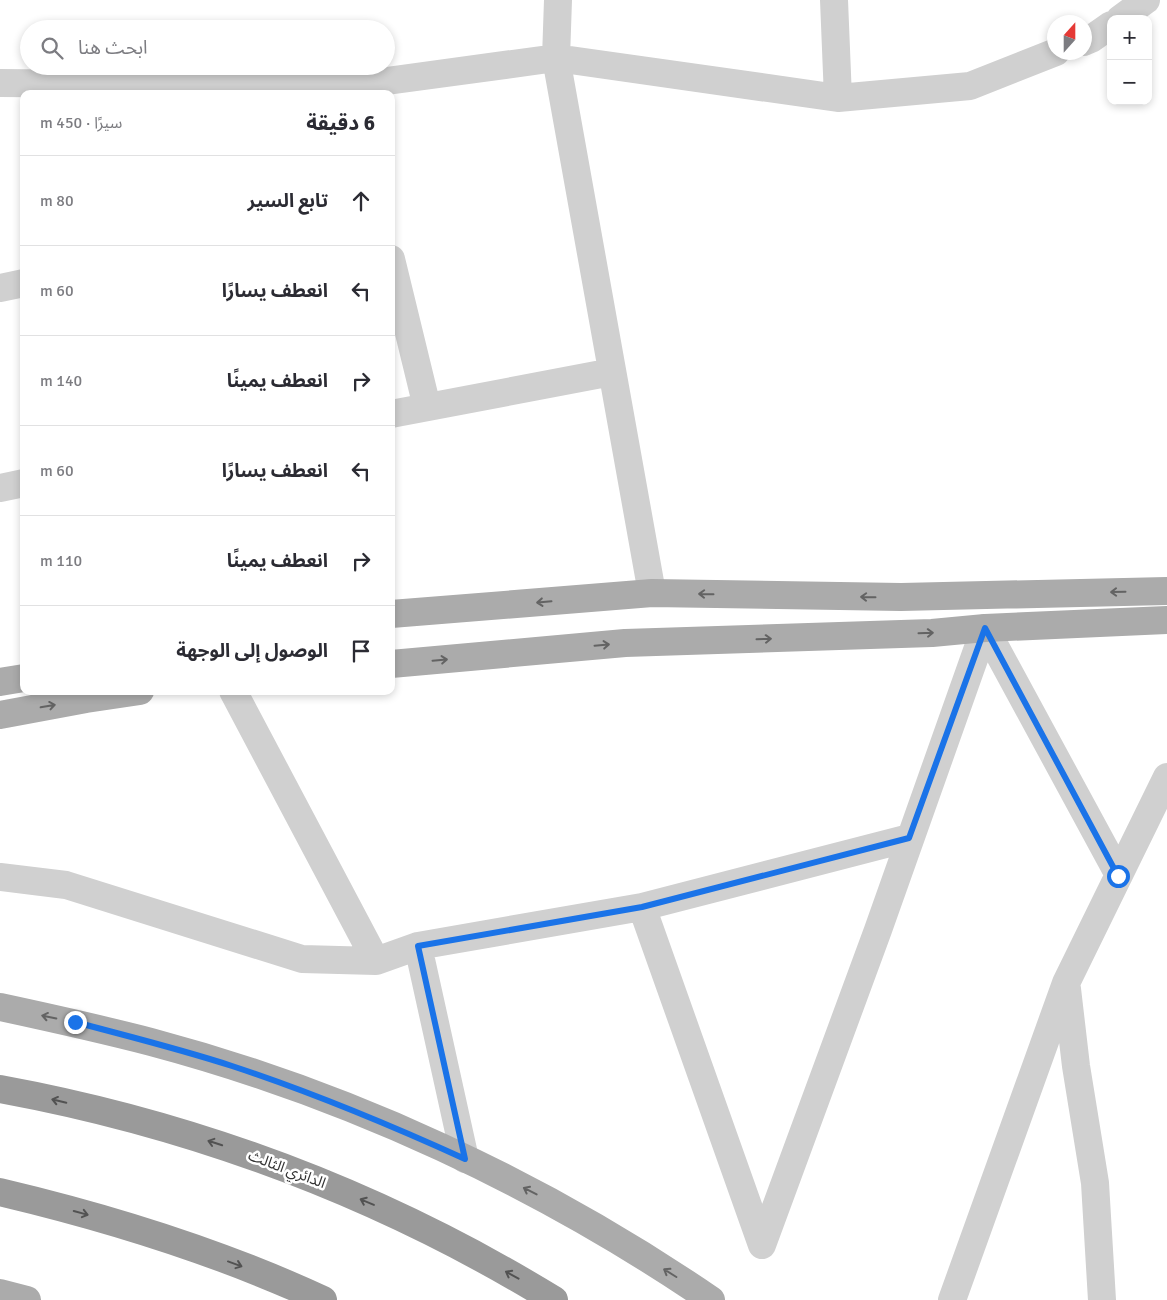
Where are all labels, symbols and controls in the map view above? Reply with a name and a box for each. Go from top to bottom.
north arrow [1047,15,1092,60]
map controls [1107,15,1152,105]
button: + [1107,15,1152,60]
search box [20,20,395,75]
icon: search [38,34,66,62]
text: ابحث هنا [78,36,148,60]
button: − [1107,60,1152,105]
text: 6 دقيقة [306,110,375,136]
text: سيرًا · 450 m [40,113,122,133]
icon: ahead [347,187,375,215]
text: تابع السير [248,189,328,213]
text: 80 m [40,191,74,211]
icon: left [347,277,375,305]
text: انعطف يسارًا [222,279,328,303]
text: 60 m [40,281,74,301]
icon: right [347,367,375,395]
text: انعطف يمينًا [227,369,328,393]
text: 140 m [40,371,82,391]
icon: left [347,457,375,485]
text: انعطف يسارًا [222,459,328,483]
text: 60 m [40,461,74,481]
icon: right [347,547,375,575]
text: انعطف يمينًا [227,549,328,573]
text: 110 m [40,551,82,571]
one-way arrow [1111,587,1127,597]
one-way arrow [698,589,714,599]
one-way arrow [861,592,877,602]
one-way arrow [536,597,552,606]
one-way arrow [918,629,934,638]
one-way arrow [756,634,772,643]
icon: arrive [347,637,375,665]
text: الوصول إلى الوجهة [176,639,328,663]
one-way arrow [593,640,609,650]
one-way arrow [432,655,448,664]
one-way arrow [40,700,56,710]
route start [1107,865,1130,888]
route end [64,1011,87,1034]
one-way arrow [42,1012,58,1021]
one-way arrow [51,1096,67,1105]
one-way arrow [208,1138,224,1148]
street label: الدائري الثالث [245,1146,328,1194]
one-way arrow [523,1186,538,1195]
one-way arrow [360,1196,375,1206]
one-way arrow [73,1209,89,1218]
one-way arrow [227,1260,243,1269]
one-way arrow [663,1268,677,1278]
one-way arrow [505,1270,520,1279]

